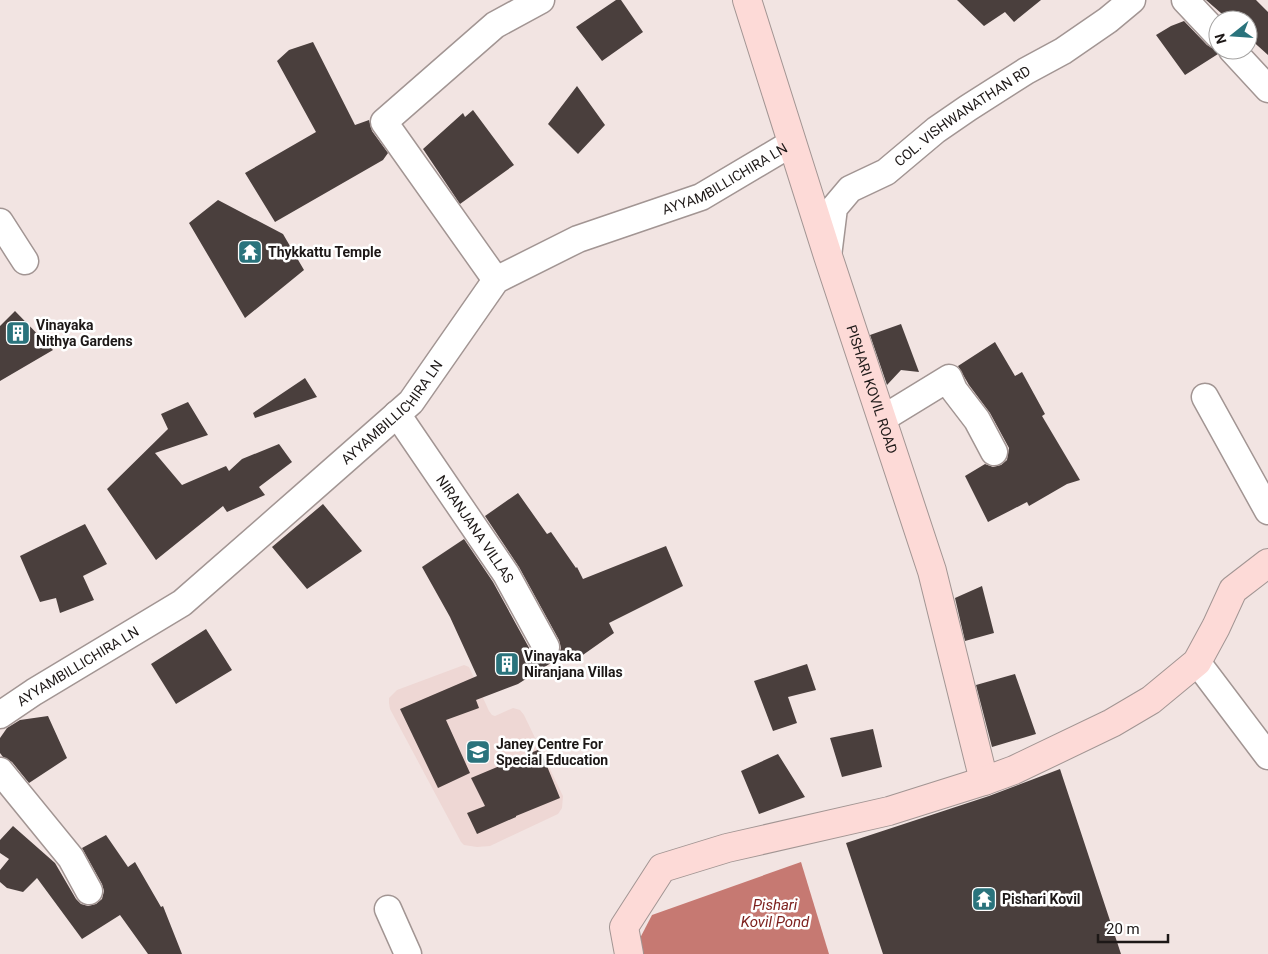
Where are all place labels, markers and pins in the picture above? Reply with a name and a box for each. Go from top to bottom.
temple icon: Thykkattu Temple [237,239,263,265]
place label: Thykkattu Temple [268,244,382,260]
place label: Vinayaka Nithya Gardens [36,317,133,349]
building icon: Vinayaka Nithya Gardens [5,320,31,346]
place label: Vinayaka Niranjana Villas [524,648,623,680]
building icon: Vinayaka Niranjana Villas [494,651,520,677]
place label: Janey Centre For Special Education [496,736,608,768]
school or university icon: Janey Centre For Special Education [465,739,491,765]
temple icon: Pishari Kovil [971,886,997,912]
place label: Pishari Kovil [1002,891,1081,907]

